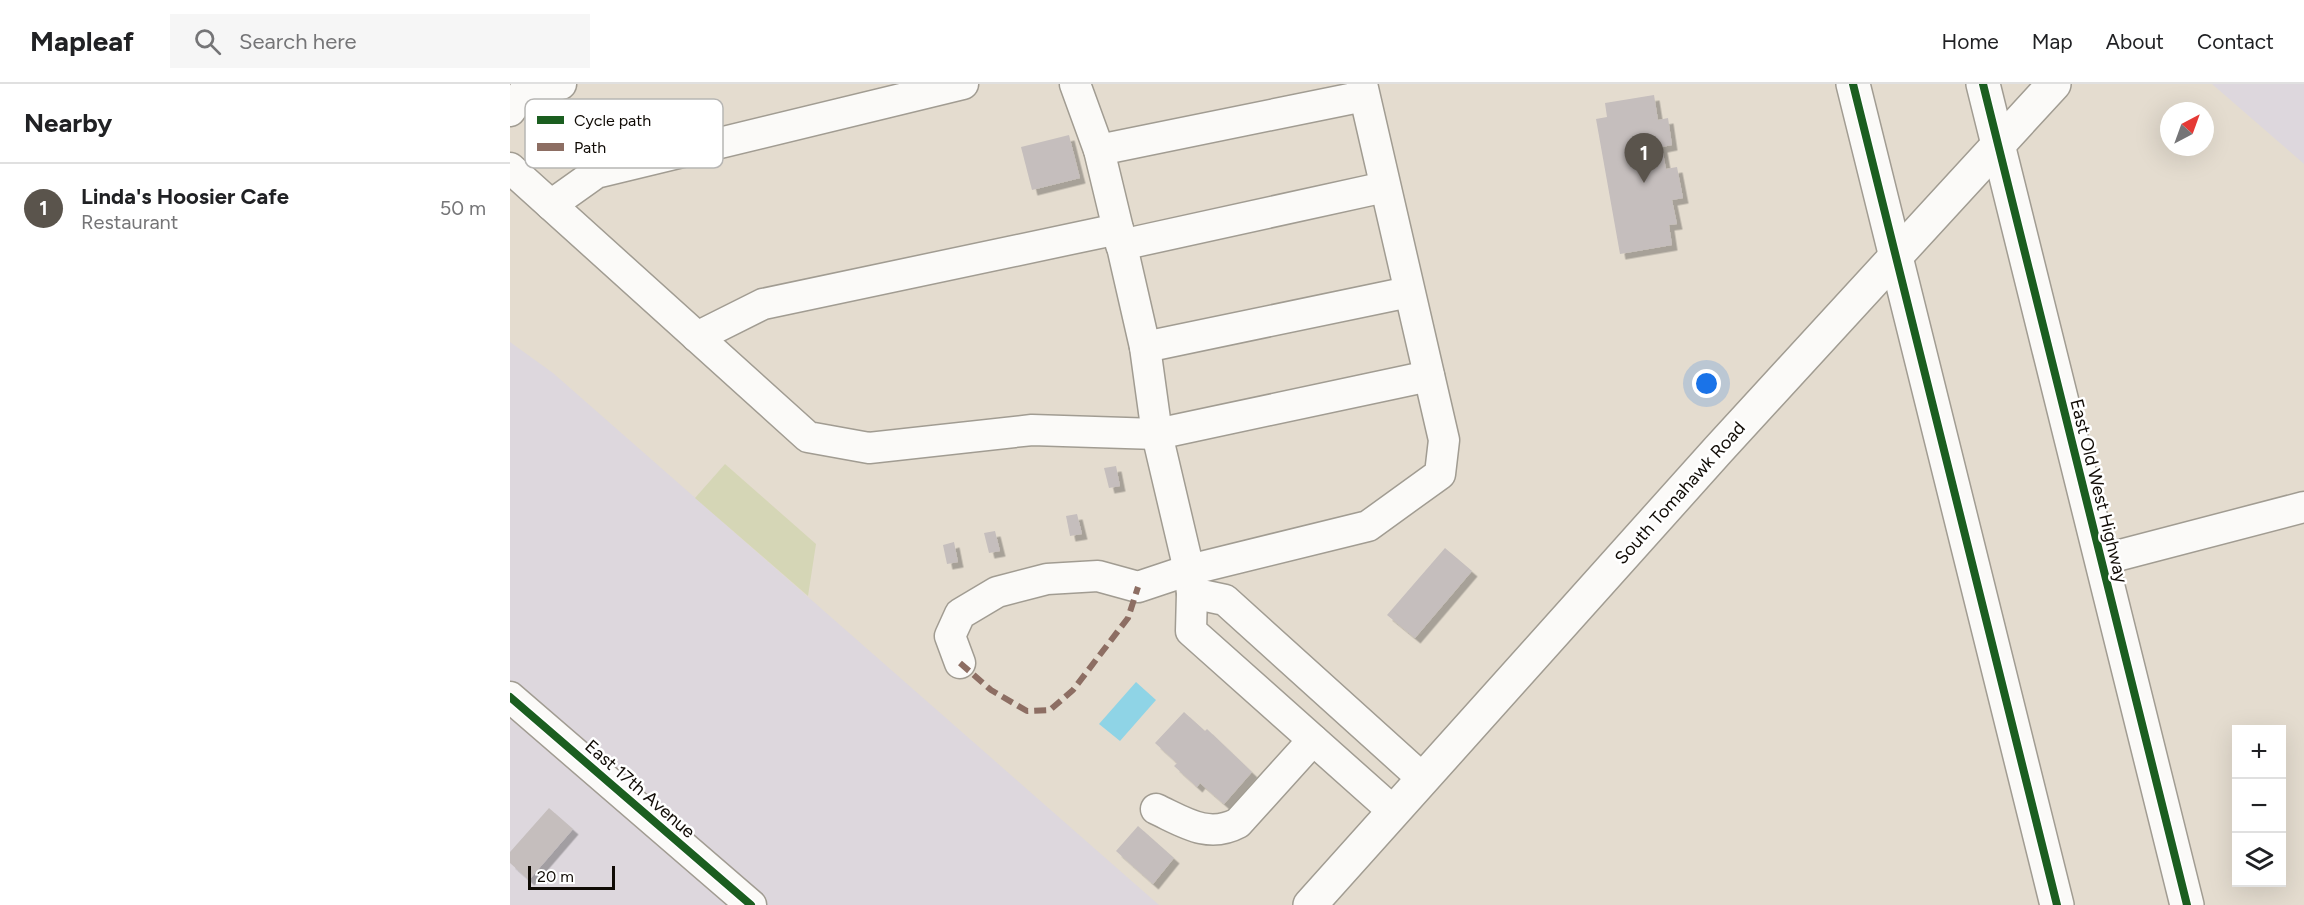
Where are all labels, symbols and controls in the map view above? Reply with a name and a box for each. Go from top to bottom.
search box [170,14,590,68]
text: Mapleaf [30,24,134,58]
icon: search [191,25,224,58]
text: Search here [239,28,357,55]
text: Home [1942,29,1999,54]
text: Map [2032,29,2073,54]
text: About [2106,29,2164,54]
text: Contact [2197,29,2274,54]
legend [525,99,723,168]
north arrow [2160,102,2214,156]
text: Nearby [24,107,112,139]
text: Cycle path [574,111,651,130]
pin: 1 [1624,134,1664,183]
text: Path [574,138,606,157]
text: Linda's Hoosier Cafe [81,183,289,210]
text: 1 [39,196,48,220]
text: 50 m [440,196,486,220]
text: Restaurant [81,210,178,234]
your location [1692,369,1721,398]
street label: East Old West Highway [2065,397,2133,586]
street label: South Tomahawk Road [1610,417,1750,569]
map controls [2232,725,2286,887]
button: + [2232,725,2286,779]
street label: East 17th Avenue [580,735,700,843]
button: − [2232,779,2286,833]
button: layers [2232,833,2286,887]
scale bar [528,863,615,890]
text: 20 m [537,867,574,886]

